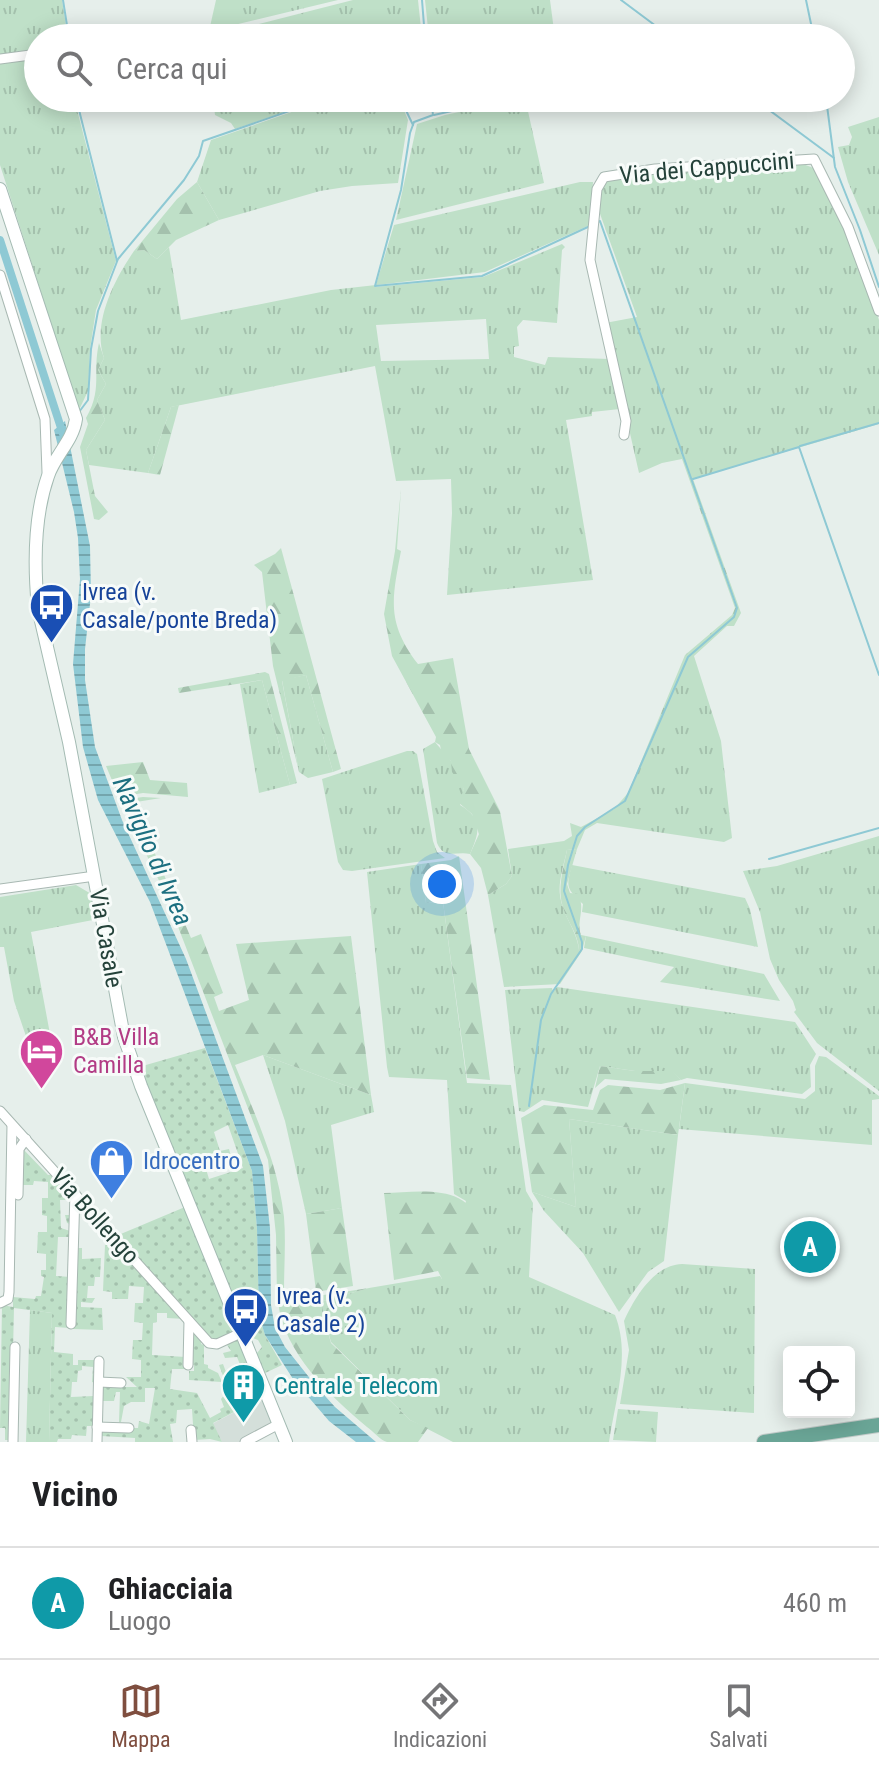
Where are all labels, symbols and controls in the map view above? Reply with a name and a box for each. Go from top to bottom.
search box [24,24,855,112]
icon: search [52,46,96,90]
text: Cerca qui [116,51,227,86]
street label: Via dei Cappuccini [618,146,796,190]
place label: Ivrea (v. Casale/ponte Breda) [82,578,277,634]
bus stop icon: Ivrea (v. Casale/ponte Breda) [27,582,75,645]
water label: Naviglio di Ivrea [107,772,199,930]
your location [422,864,462,904]
street label: Via Casale [84,886,128,990]
place label: B&B Villa Camilla [73,1023,159,1079]
hotel icon: B&B Villa Camilla [18,1027,66,1090]
shop icon: Idrocentro [88,1137,136,1200]
place label: Idrocentro [143,1147,240,1175]
street label: Via Bollengo [45,1162,145,1270]
pin: A [784,1217,836,1277]
place label: Ivrea (v. Casale 2) [276,1282,365,1338]
bus stop icon: Ivrea (v. Casale 2) [221,1286,269,1349]
map controls [783,1346,855,1418]
button: locate [783,1346,855,1418]
building icon: Centrale Telecom [219,1362,267,1425]
place label: Centrale Telecom [274,1372,438,1400]
text: Vicino [32,1474,118,1514]
text: Ghiacciaia [108,1571,233,1606]
text: A [50,1588,66,1618]
text: 460 m [783,1588,847,1618]
text: Luogo [108,1606,171,1636]
tab: Mappa [111,1679,171,1752]
tab: Indicazioni [393,1679,487,1752]
tab: Salvati [709,1679,768,1752]

